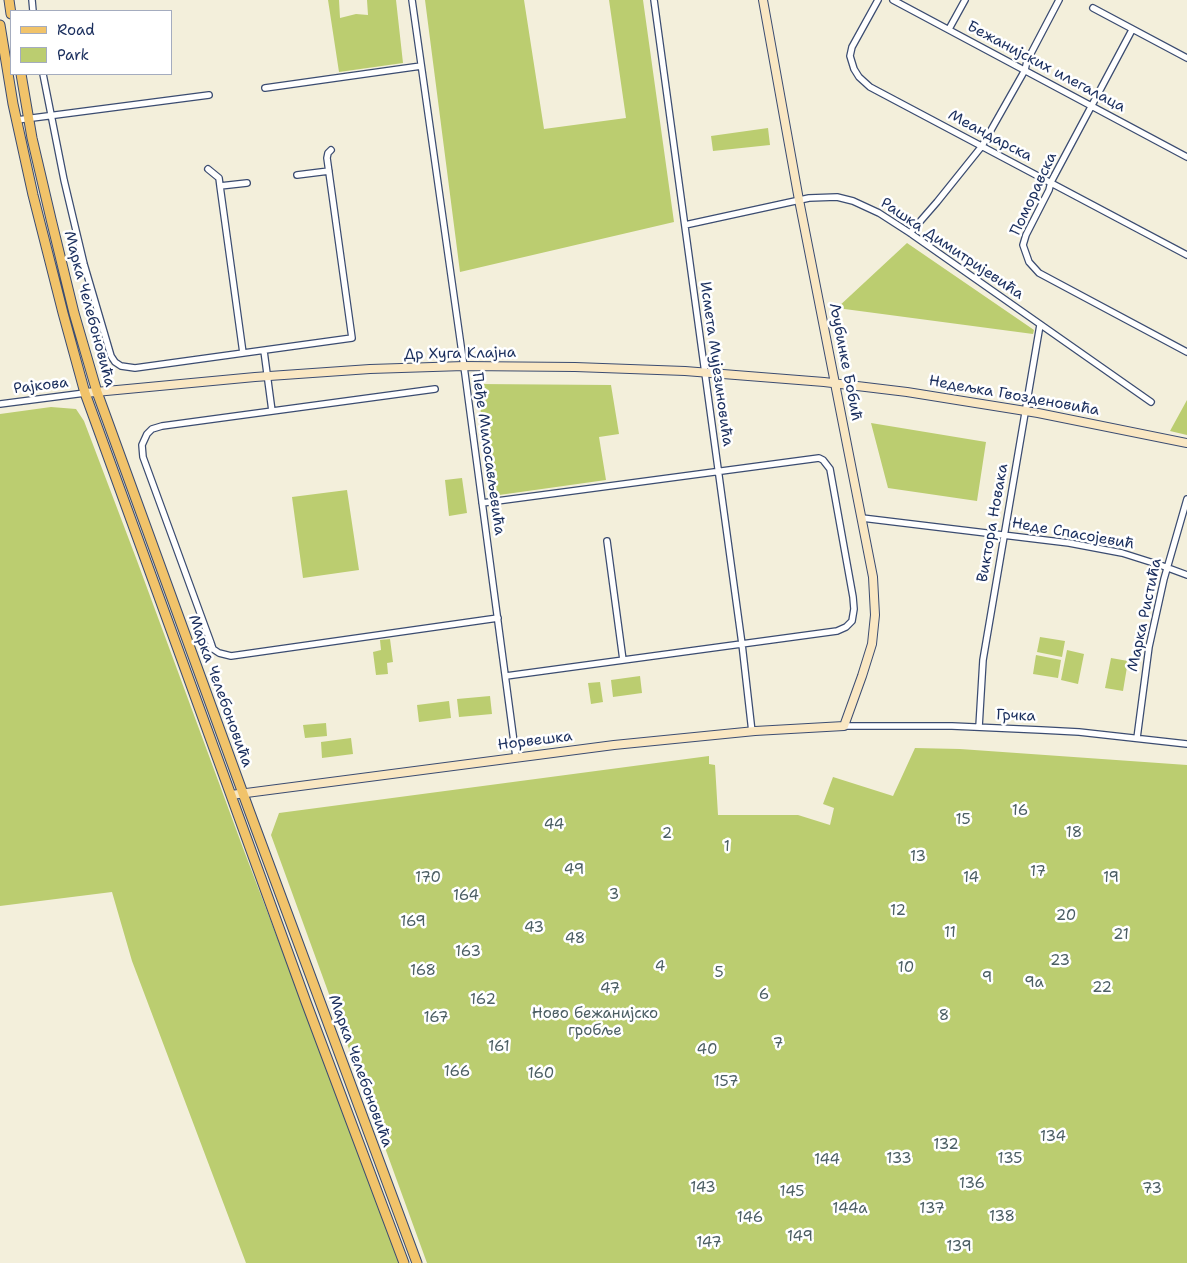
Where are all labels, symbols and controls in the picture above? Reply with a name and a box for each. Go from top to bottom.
legend [10,10,172,75]
street label: Бежанијских илегалаца [964,18,1128,116]
text: Road [57,20,95,40]
text: Park [57,45,89,65]
street label: Меандарска [945,106,1035,166]
street label: Поморавска [1007,150,1061,238]
street label: Рашка Димитријевића [877,194,1027,304]
street label: Марка Челебоновића [59,229,119,389]
street label: Исмета Мујезиновића [696,280,736,448]
street label: Љубинке Бобић [825,301,865,423]
street label: Др Хуга Клајна [404,344,516,364]
street label: Пеђе Милосављевића [468,372,508,536]
street label: Недељка Гвозденовића [927,372,1101,420]
street label: Рајкова [13,374,69,398]
street label: Виктора Новака [974,462,1012,584]
street label: Неде Спасојевић [1010,514,1136,554]
street label: Марка Ристића [1124,557,1166,673]
street label: Марка Челебоновића [184,612,256,770]
street label: Грчка [996,706,1036,726]
street label: Норвешка [497,727,573,755]
park label: 16 [1012,802,1028,820]
park label: 15 [955,811,971,829]
park label: 44 [544,816,564,834]
park label: 18 [1066,824,1082,842]
park label: 2 [662,825,672,843]
park label: 1 [724,838,730,856]
park label: 13 [910,848,926,866]
park label: 49 [564,861,584,879]
park label: 17 [1030,863,1046,881]
park label: 170 [415,869,441,887]
park label: 14 [963,869,979,887]
park label: 19 [1103,869,1119,887]
park label: 3 [609,886,619,904]
park label: 164 [453,887,479,905]
park label: 12 [890,902,906,920]
park label: 20 [1056,907,1076,925]
park label: 169 [400,913,426,931]
park label: 43 [524,919,544,937]
park label: 11 [944,924,956,942]
park label: 21 [1113,926,1129,944]
park label: 48 [565,930,585,948]
park label: 163 [455,943,481,961]
park label: 23 [1050,952,1070,970]
park label: 4 [655,958,665,976]
park label: 10 [898,959,914,977]
park label: 168 [410,962,436,980]
park label: 5 [714,964,724,982]
park label: 9 [982,969,992,987]
park label: 9a [1024,974,1044,992]
park label: 22 [1092,979,1112,997]
park label: 47 [600,980,620,998]
park label: 6 [759,986,769,1004]
park label: 162 [470,991,496,1009]
street label: Марка Челебоновића [324,992,396,1150]
park label: Ново бежанијско гробље [532,1005,658,1040]
park label: 8 [939,1007,949,1025]
park label: 167 [423,1009,449,1027]
park label: 7 [773,1035,783,1053]
park label: 161 [488,1038,510,1056]
park label: 40 [697,1041,717,1059]
park label: 166 [444,1063,470,1081]
park label: 160 [528,1065,554,1083]
park label: 157 [714,1073,738,1091]
park label: 134 [1040,1128,1066,1146]
park label: 132 [933,1136,959,1154]
park label: 133 [886,1150,912,1168]
park label: 135 [998,1150,1022,1168]
park label: 144 [814,1151,840,1169]
park label: 136 [959,1175,985,1193]
park label: 143 [690,1179,716,1197]
park label: 73 [1142,1180,1162,1198]
park label: 145 [780,1183,804,1201]
park label: 144a [832,1200,868,1218]
park label: 137 [919,1200,945,1218]
park label: 138 [989,1208,1015,1226]
park label: 146 [737,1209,763,1227]
park label: 149 [787,1228,813,1246]
park label: 147 [696,1234,722,1252]
park label: 139 [946,1238,972,1256]

